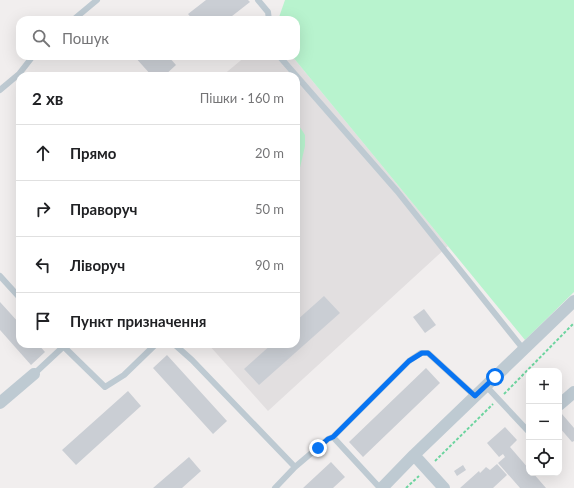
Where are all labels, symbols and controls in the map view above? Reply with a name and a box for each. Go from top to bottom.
search box [16,16,300,60]
icon: search [30,27,52,49]
text: Пошук [62,29,109,47]
text: 2 хв [32,88,63,109]
text: Пішки · 160 m [200,90,284,106]
icon: ahead [32,142,54,164]
text: Прямо [70,144,116,162]
text: 20 m [255,145,284,161]
icon: right [32,198,54,220]
text: Праворуч [70,200,137,218]
text: 50 m [255,201,284,217]
icon: left [32,254,54,276]
text: Ліворуч [70,256,125,274]
text: 90 m [255,257,284,273]
icon: arrive [32,310,54,332]
text: Пункт призначення [70,312,206,330]
route start [486,368,504,386]
map controls [526,368,562,476]
button: + [526,368,562,404]
button: − [526,404,562,440]
route end [309,439,327,457]
button: locate [526,440,562,476]

